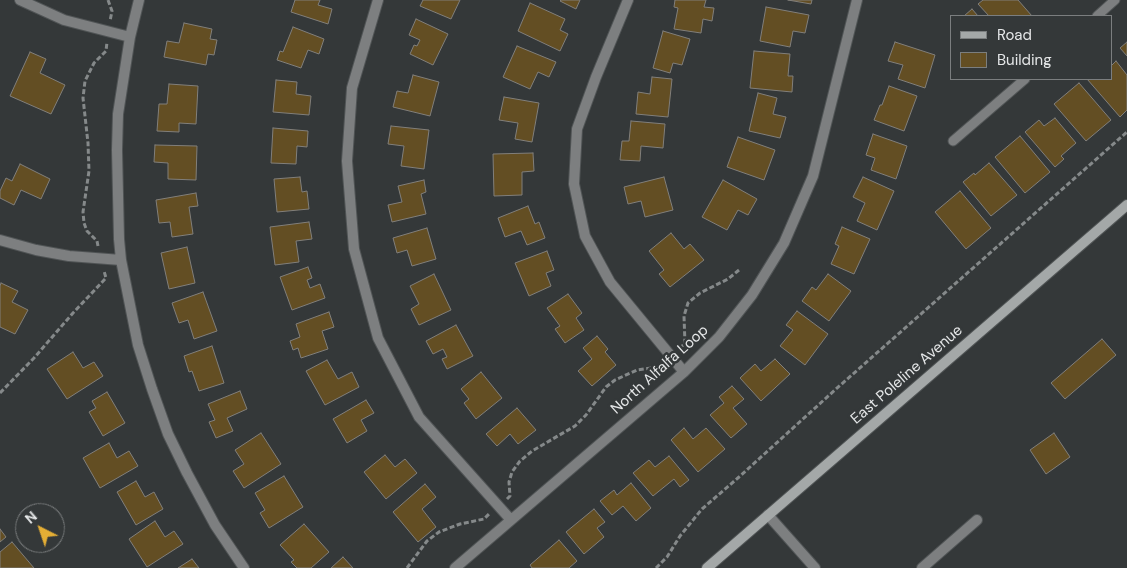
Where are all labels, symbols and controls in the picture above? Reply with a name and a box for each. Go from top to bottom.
legend [950,15,1112,80]
text: Road [997,25,1032,45]
text: Building [997,50,1052,70]
street label: North Alfalfa Loop [608,322,712,418]
street label: East Poleline Avenue [848,322,966,428]
north arrow [15,503,65,553]
text: N [21,507,41,528]

